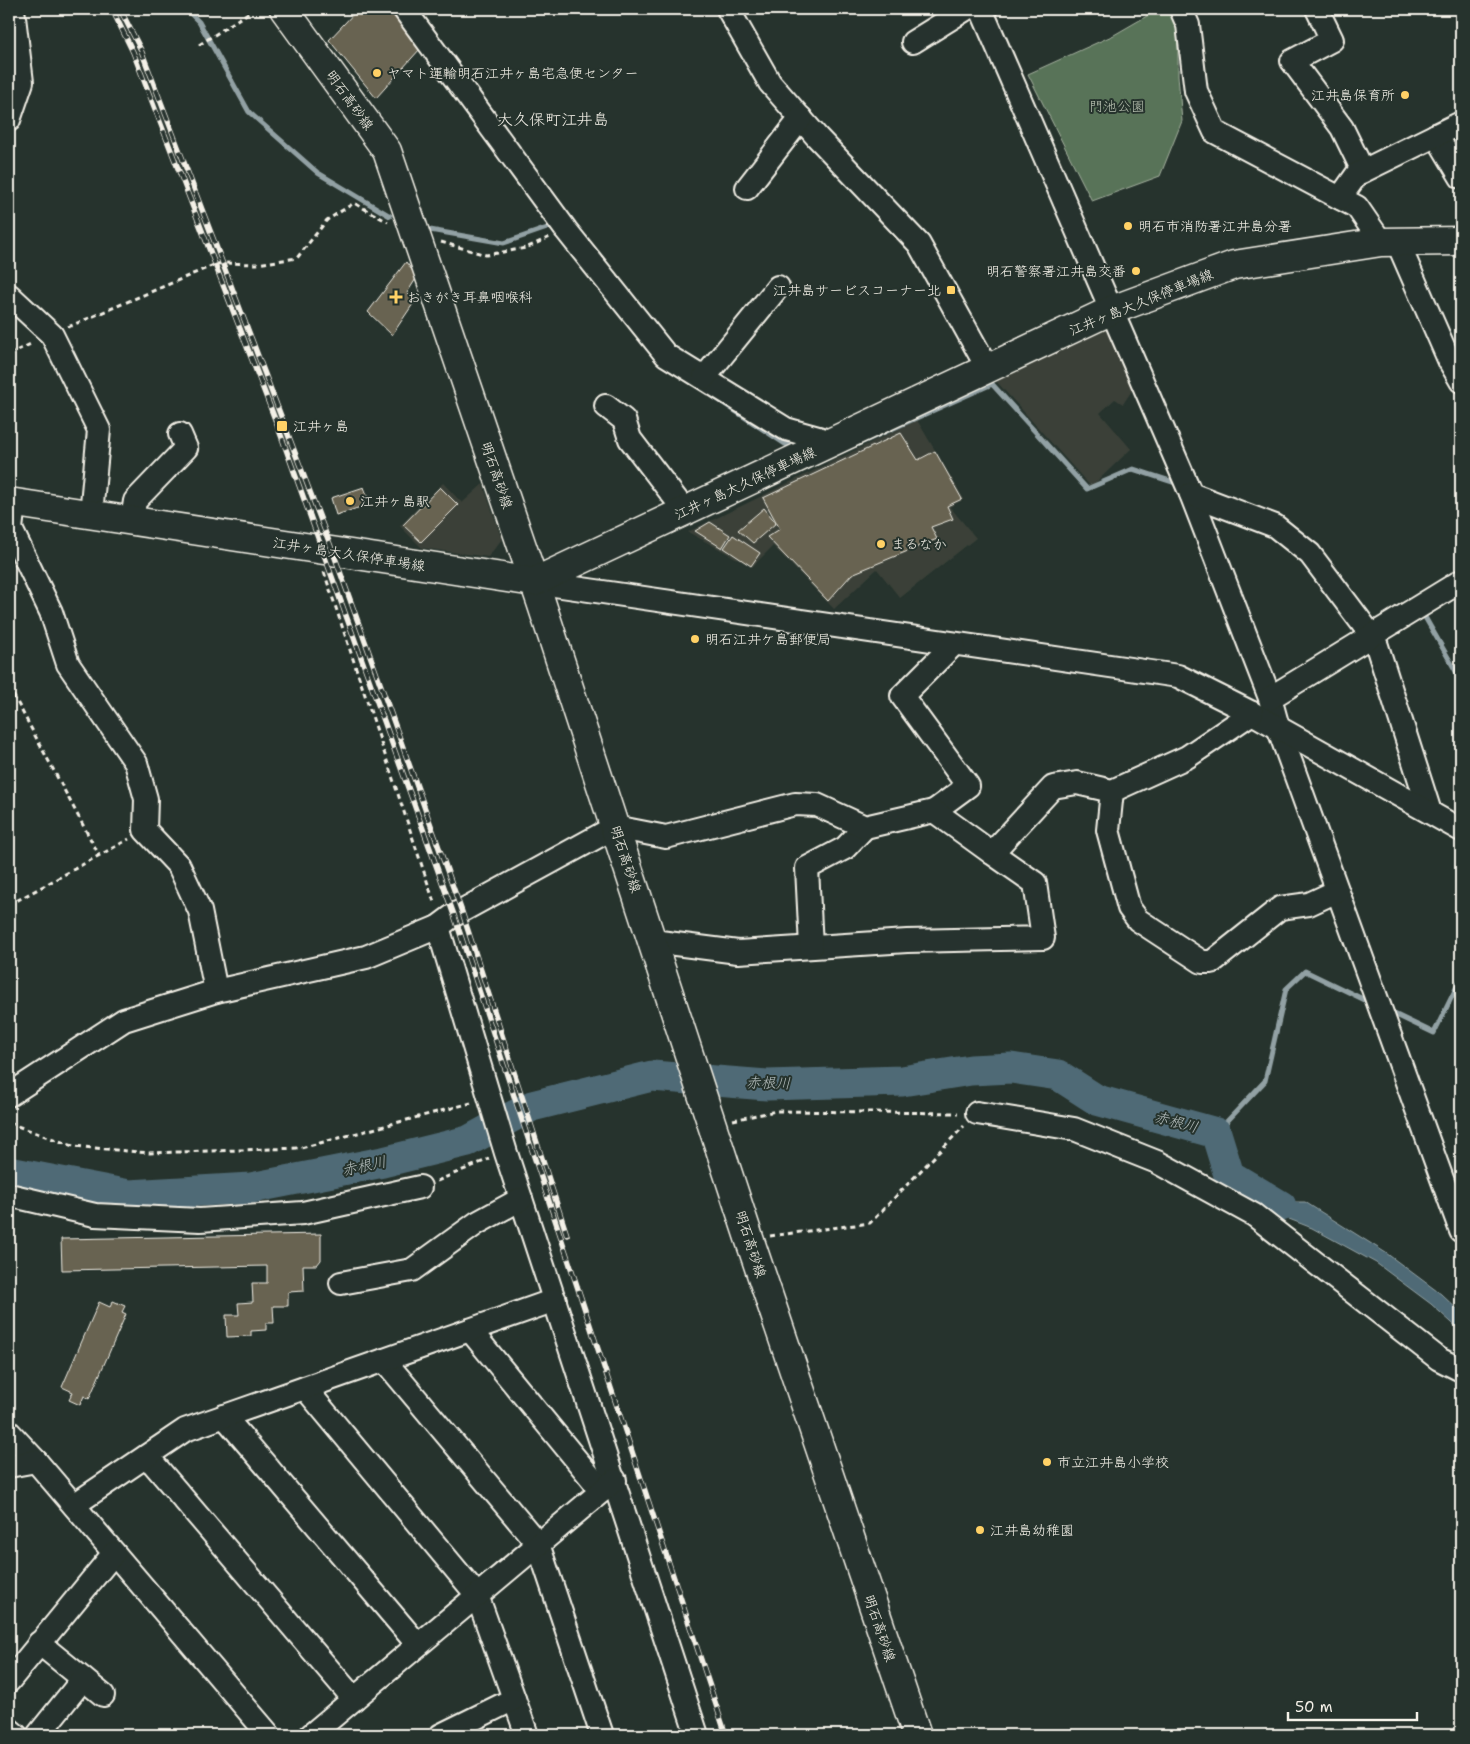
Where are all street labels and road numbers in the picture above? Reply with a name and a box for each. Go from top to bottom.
street label: 明石高砂線 [322,66,378,134]
street label: 江井ヶ島大久保停車場線 [1066,265,1216,339]
street label: 明石高砂線 [477,439,517,511]
street label: 江井ヶ島大久保停車場線 [671,442,819,524]
street label: 江井ヶ島大久保停車場線 [272,533,426,575]
street label: 明石高砂線 [607,823,645,895]
street label: 明石高砂線 [732,1208,770,1280]
street label: 明石高砂線 [860,1592,900,1664]

